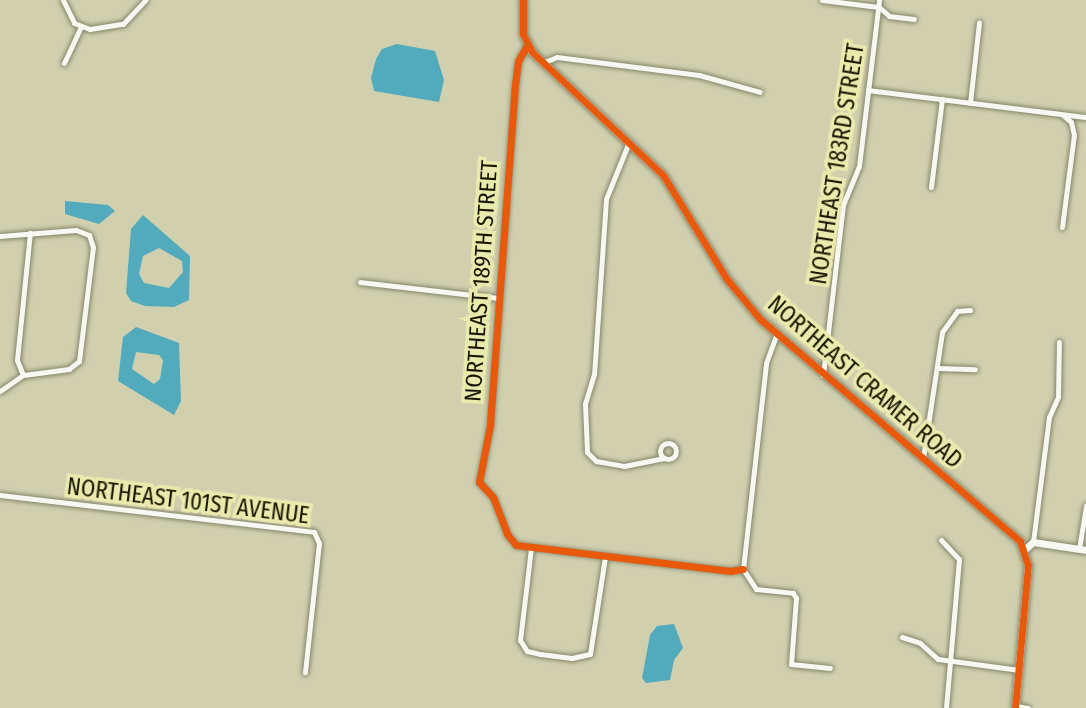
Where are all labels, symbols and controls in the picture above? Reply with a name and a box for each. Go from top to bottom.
street label: NORTHEAST 183RD STREET [804,42,870,286]
street label: NORTHEAST 189TH STREET [459,159,503,403]
street label: NORTHEAST CRAMER ROAD [762,290,968,474]
street label: NORTHEAST 101ST AVENUE [65,472,311,530]

